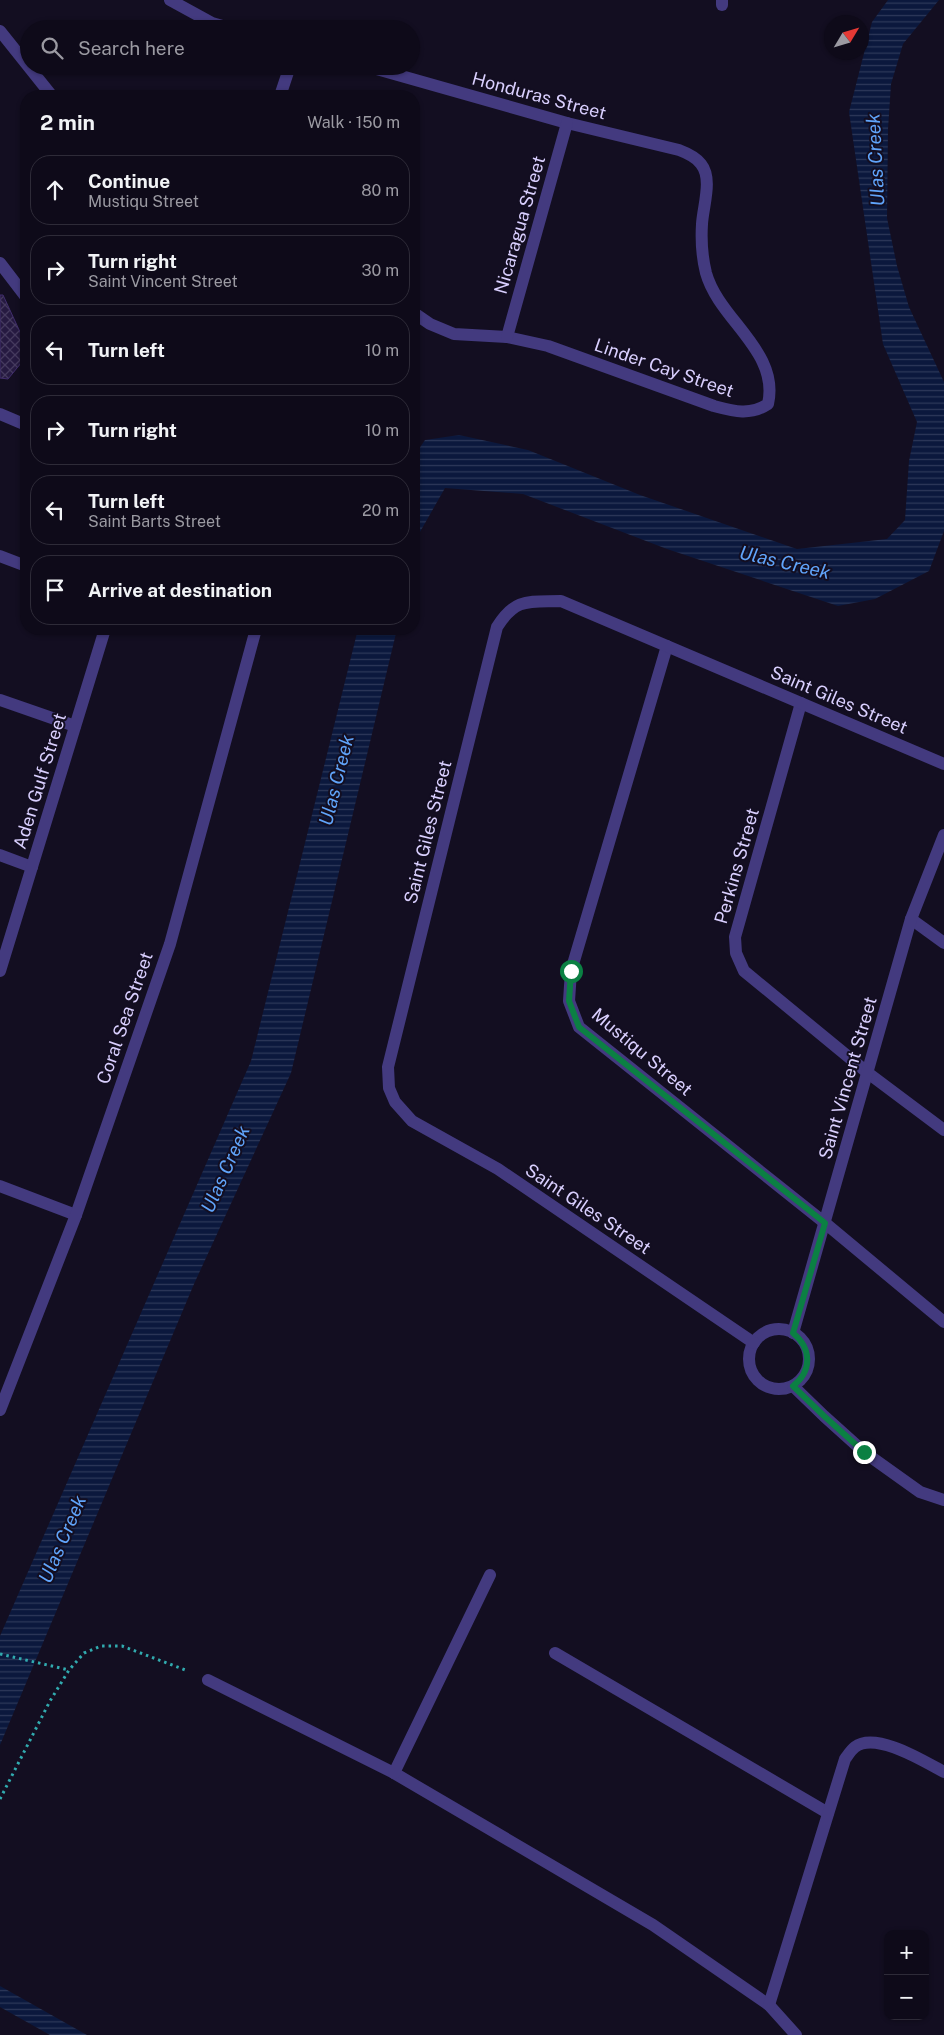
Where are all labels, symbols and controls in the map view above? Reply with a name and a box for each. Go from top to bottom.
north arrow [824,15,869,60]
search box [20,20,420,75]
icon: search [38,34,66,62]
text: Search here [78,37,185,59]
street label: Honduras Street [470,68,609,124]
text: 2 min [40,110,95,135]
water label: Ulas Creek [862,112,888,207]
text: Walk · 150 m [307,113,400,132]
street label: Nicaragua Street [490,153,549,296]
text: Continue [88,170,170,192]
icon: ahead [41,176,69,204]
text: 80 m [361,181,399,200]
text: Mustiqu Street [88,192,199,211]
text: Turn right [88,250,177,272]
icon: right [41,256,69,284]
text: 30 m [362,261,399,280]
text: Saint Vincent Street [88,272,238,291]
street label: Linder Cay Street [592,334,737,401]
icon: left [41,336,69,364]
text: Turn left [88,339,165,361]
text: 10 m [365,341,399,360]
icon: right [41,416,69,444]
text: Turn right [88,419,177,441]
text: 10 m [365,421,399,440]
text: Turn left [88,490,165,512]
icon: left [41,496,69,524]
text: 20 m [362,501,399,520]
text: Saint Barts Street [88,512,221,531]
water label: Ulas Creek [737,541,833,583]
icon: arrive [41,576,69,604]
text: Arrive at destination [88,579,272,601]
street label: Saint Giles Street [768,661,911,738]
street label: Aden Gulf Street [9,710,70,851]
water label: Ulas Creek [314,732,358,828]
street label: Saint Giles Street [400,758,455,906]
street label: Perkins Street [710,806,763,926]
street label: Coral Sea Street [92,949,157,1087]
route start [560,960,583,983]
street label: Saint Vincent Street [814,994,881,1162]
street label: Mustiqu Street [588,1003,697,1100]
water label: Ulas Creek [196,1121,254,1216]
street label: Saint Giles Street [522,1159,655,1258]
route end [853,1441,876,1464]
water label: Ulas Creek [34,1491,91,1586]
map controls [884,1930,929,2020]
button: + [884,1930,929,1975]
button: − [884,1975,929,2020]

